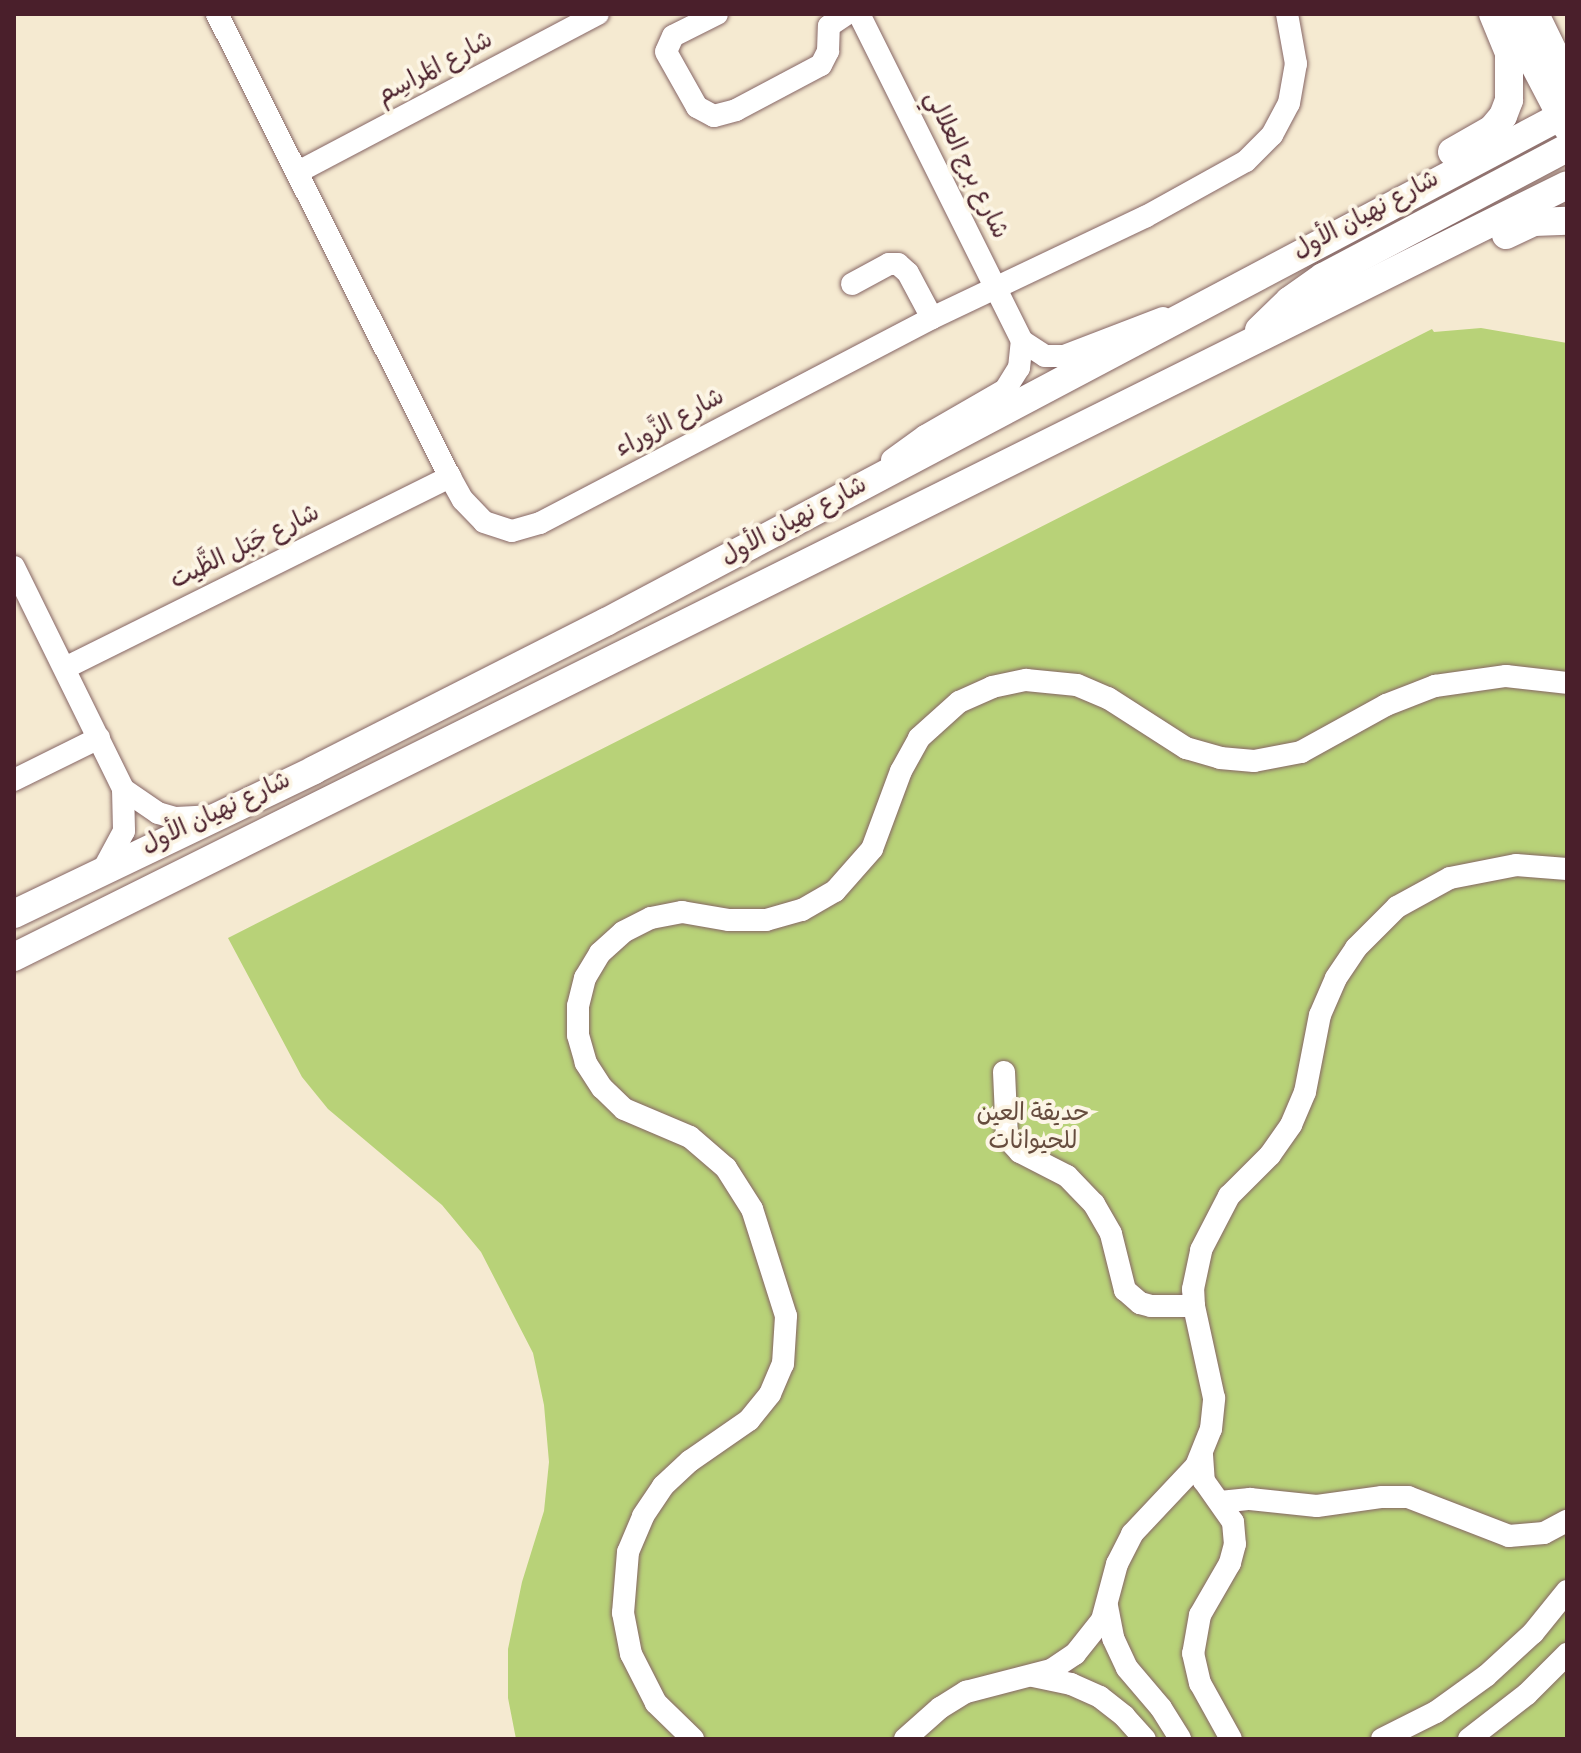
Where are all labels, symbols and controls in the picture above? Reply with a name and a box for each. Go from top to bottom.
street label: شارع المَراسِم [373,27,499,113]
street label: شارع برج العلالي [916,87,1012,245]
street label: شارع نهيان الأول [1289,166,1445,268]
street label: شارع الزَّوراء [612,384,730,466]
street label: شارع نهيان الأول [717,472,873,574]
street label: شارع جَبَل الظَّيت [167,500,325,598]
street label: شارع نهيان الأول [138,768,296,862]
park label: حديقة العين للحيوانات [977,1102,1089,1158]

